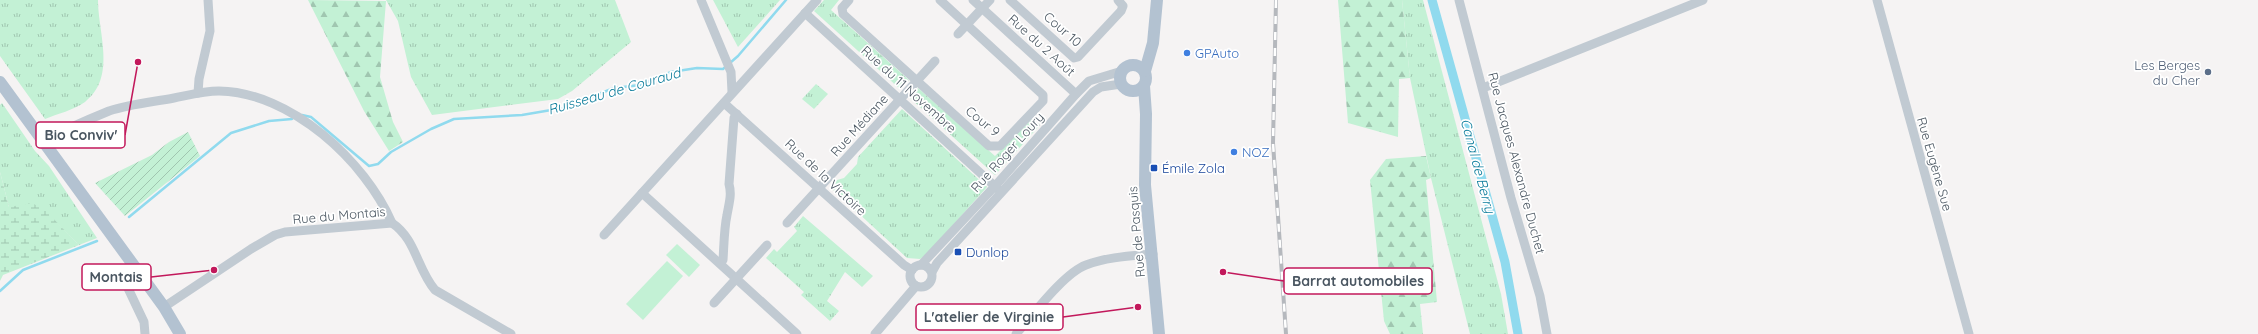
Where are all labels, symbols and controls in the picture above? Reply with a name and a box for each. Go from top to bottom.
street label: Cour 10 [1041,8,1085,50]
street label: Rue du 2 Août [1005,11,1079,79]
street label: Rue du 11 Novembre [858,42,960,136]
place label: GPAuto [1195,45,1239,61]
marker: GPAuto [1182,48,1192,58]
place label: Les Berges du Cher [2134,57,2200,88]
water label: Ruisseau de Couraud [546,63,684,119]
marker: Les Berges du Cher [2203,67,2213,77]
street label: Rue Jacques Alexandre Duchet [1485,70,1549,256]
street label: Rue Médiane [827,91,891,159]
street label: Cour 9 [963,102,1003,140]
street label: Rue Roger Loury [967,109,1047,195]
street label: Rue Eugène Sue [1914,115,1956,213]
water label: Canal de Berry [1457,117,1500,216]
callout: Bio Conviv' [36,122,125,148]
text: Bio Conviv' [45,126,117,144]
street label: Rue de la Victoire [782,135,870,219]
place label: NOZ [1242,144,1270,160]
marker: NOZ [1229,147,1239,157]
place label: Émile Zola [1162,160,1225,176]
marker: Émile Zola [1149,163,1159,173]
street label: Rue de Pasquis [1124,186,1148,278]
street label: Rue du Montais [292,203,386,227]
place label: Dunlop [966,244,1009,260]
marker: Dunlop [953,247,963,257]
callout: Montais [82,264,151,290]
text: Montais [89,268,143,286]
callout: Barrat automobiles [1284,268,1432,294]
text: Barrat automobiles [1292,272,1424,290]
callout: L'atelier de Virginie [916,304,1063,330]
text: L'atelier de Virginie [924,308,1054,326]

